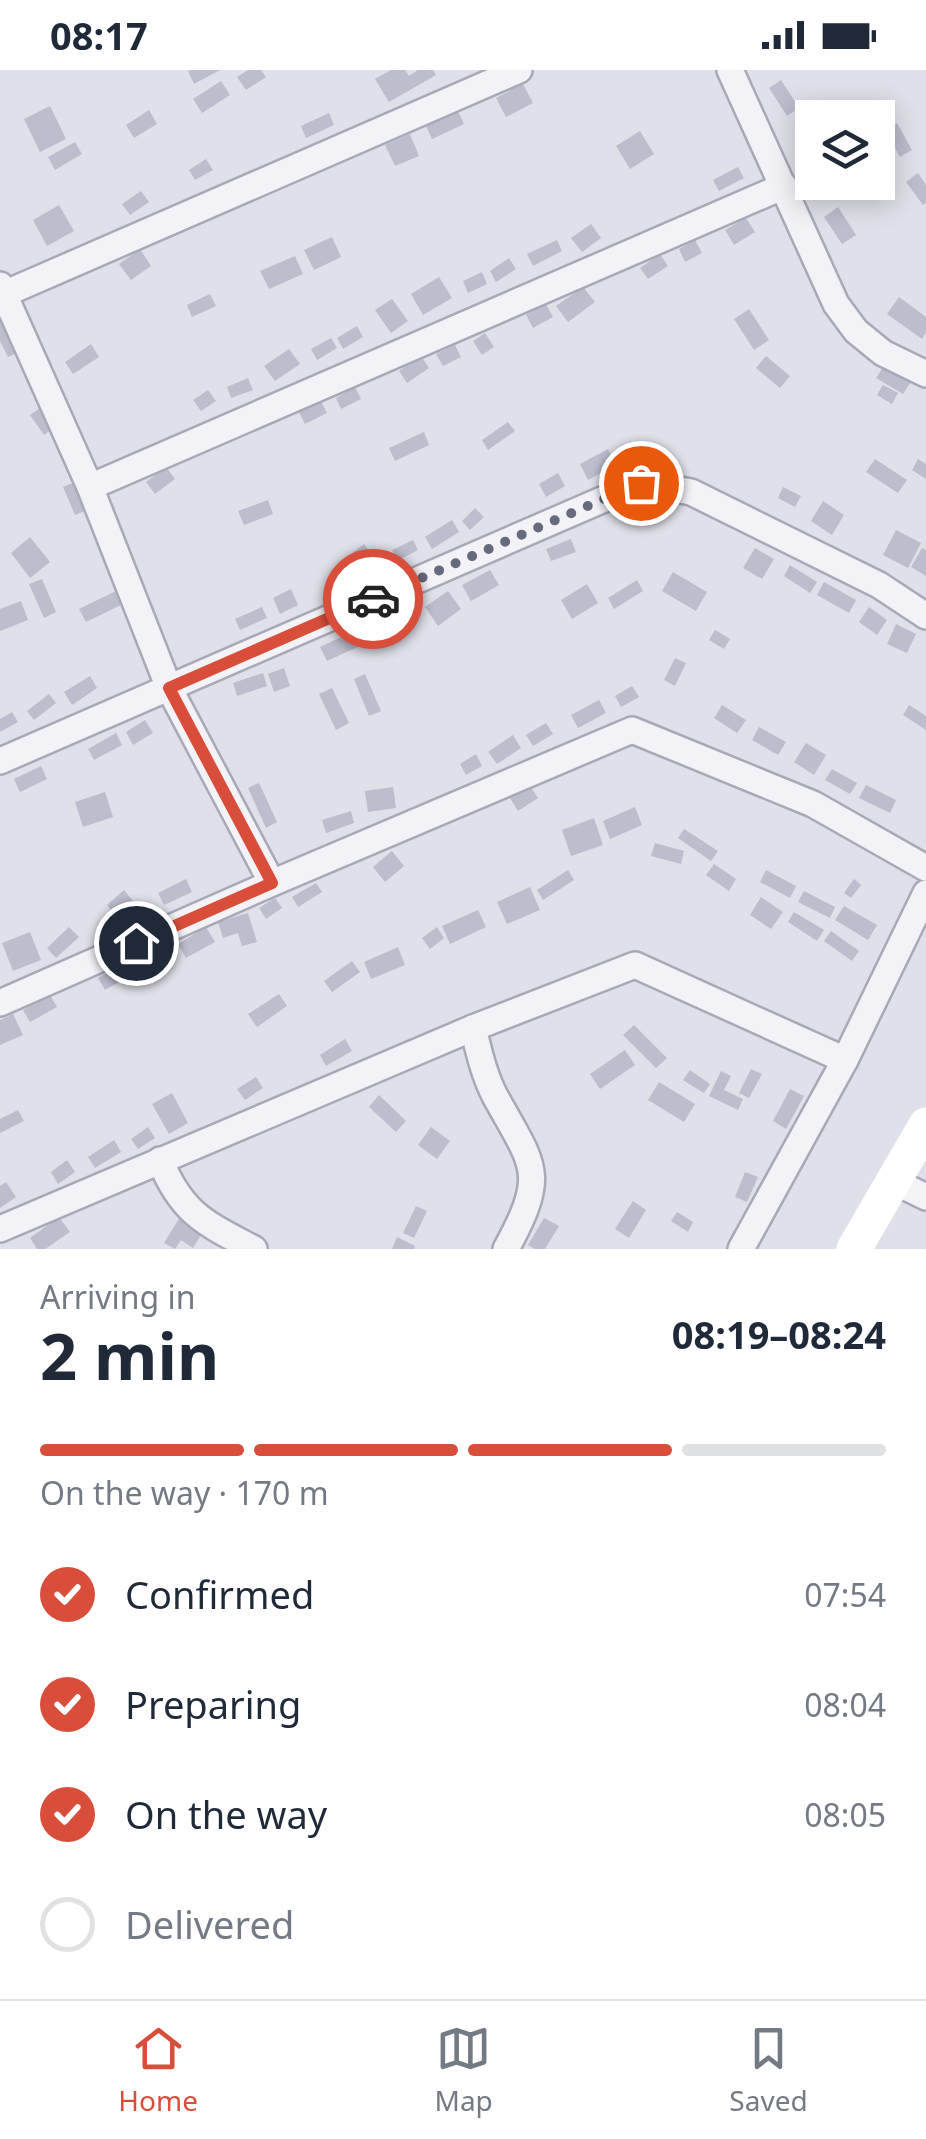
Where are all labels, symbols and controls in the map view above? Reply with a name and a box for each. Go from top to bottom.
text: 08:17 [50,9,148,61]
map controls [795,100,895,200]
button: layers [795,100,895,200]
pin [599,441,684,526]
icon: bag [614,456,669,511]
courier [323,549,423,649]
icon: car [346,572,401,627]
pin [94,901,179,986]
icon: home [109,916,164,971]
text: Arriving in [40,1275,195,1318]
text: 08:19–08:24 [672,1308,886,1360]
text: 2 min [40,1311,219,1399]
text: On the way · 170 m [40,1471,329,1514]
icon: check [40,1567,95,1622]
text: Confirmed [125,1568,314,1620]
text: 07:54 [804,1573,886,1616]
icon: check [40,1677,95,1732]
text: Preparing [125,1678,301,1730]
text: 08:04 [804,1683,886,1726]
icon: check [40,1787,95,1842]
text: On the way [125,1788,327,1840]
text: 08:05 [804,1793,886,1836]
text: Delivered [125,1898,294,1950]
tab: Home [118,2021,198,2119]
tab: Map [434,2021,493,2119]
tab: Saved [729,2021,808,2119]

